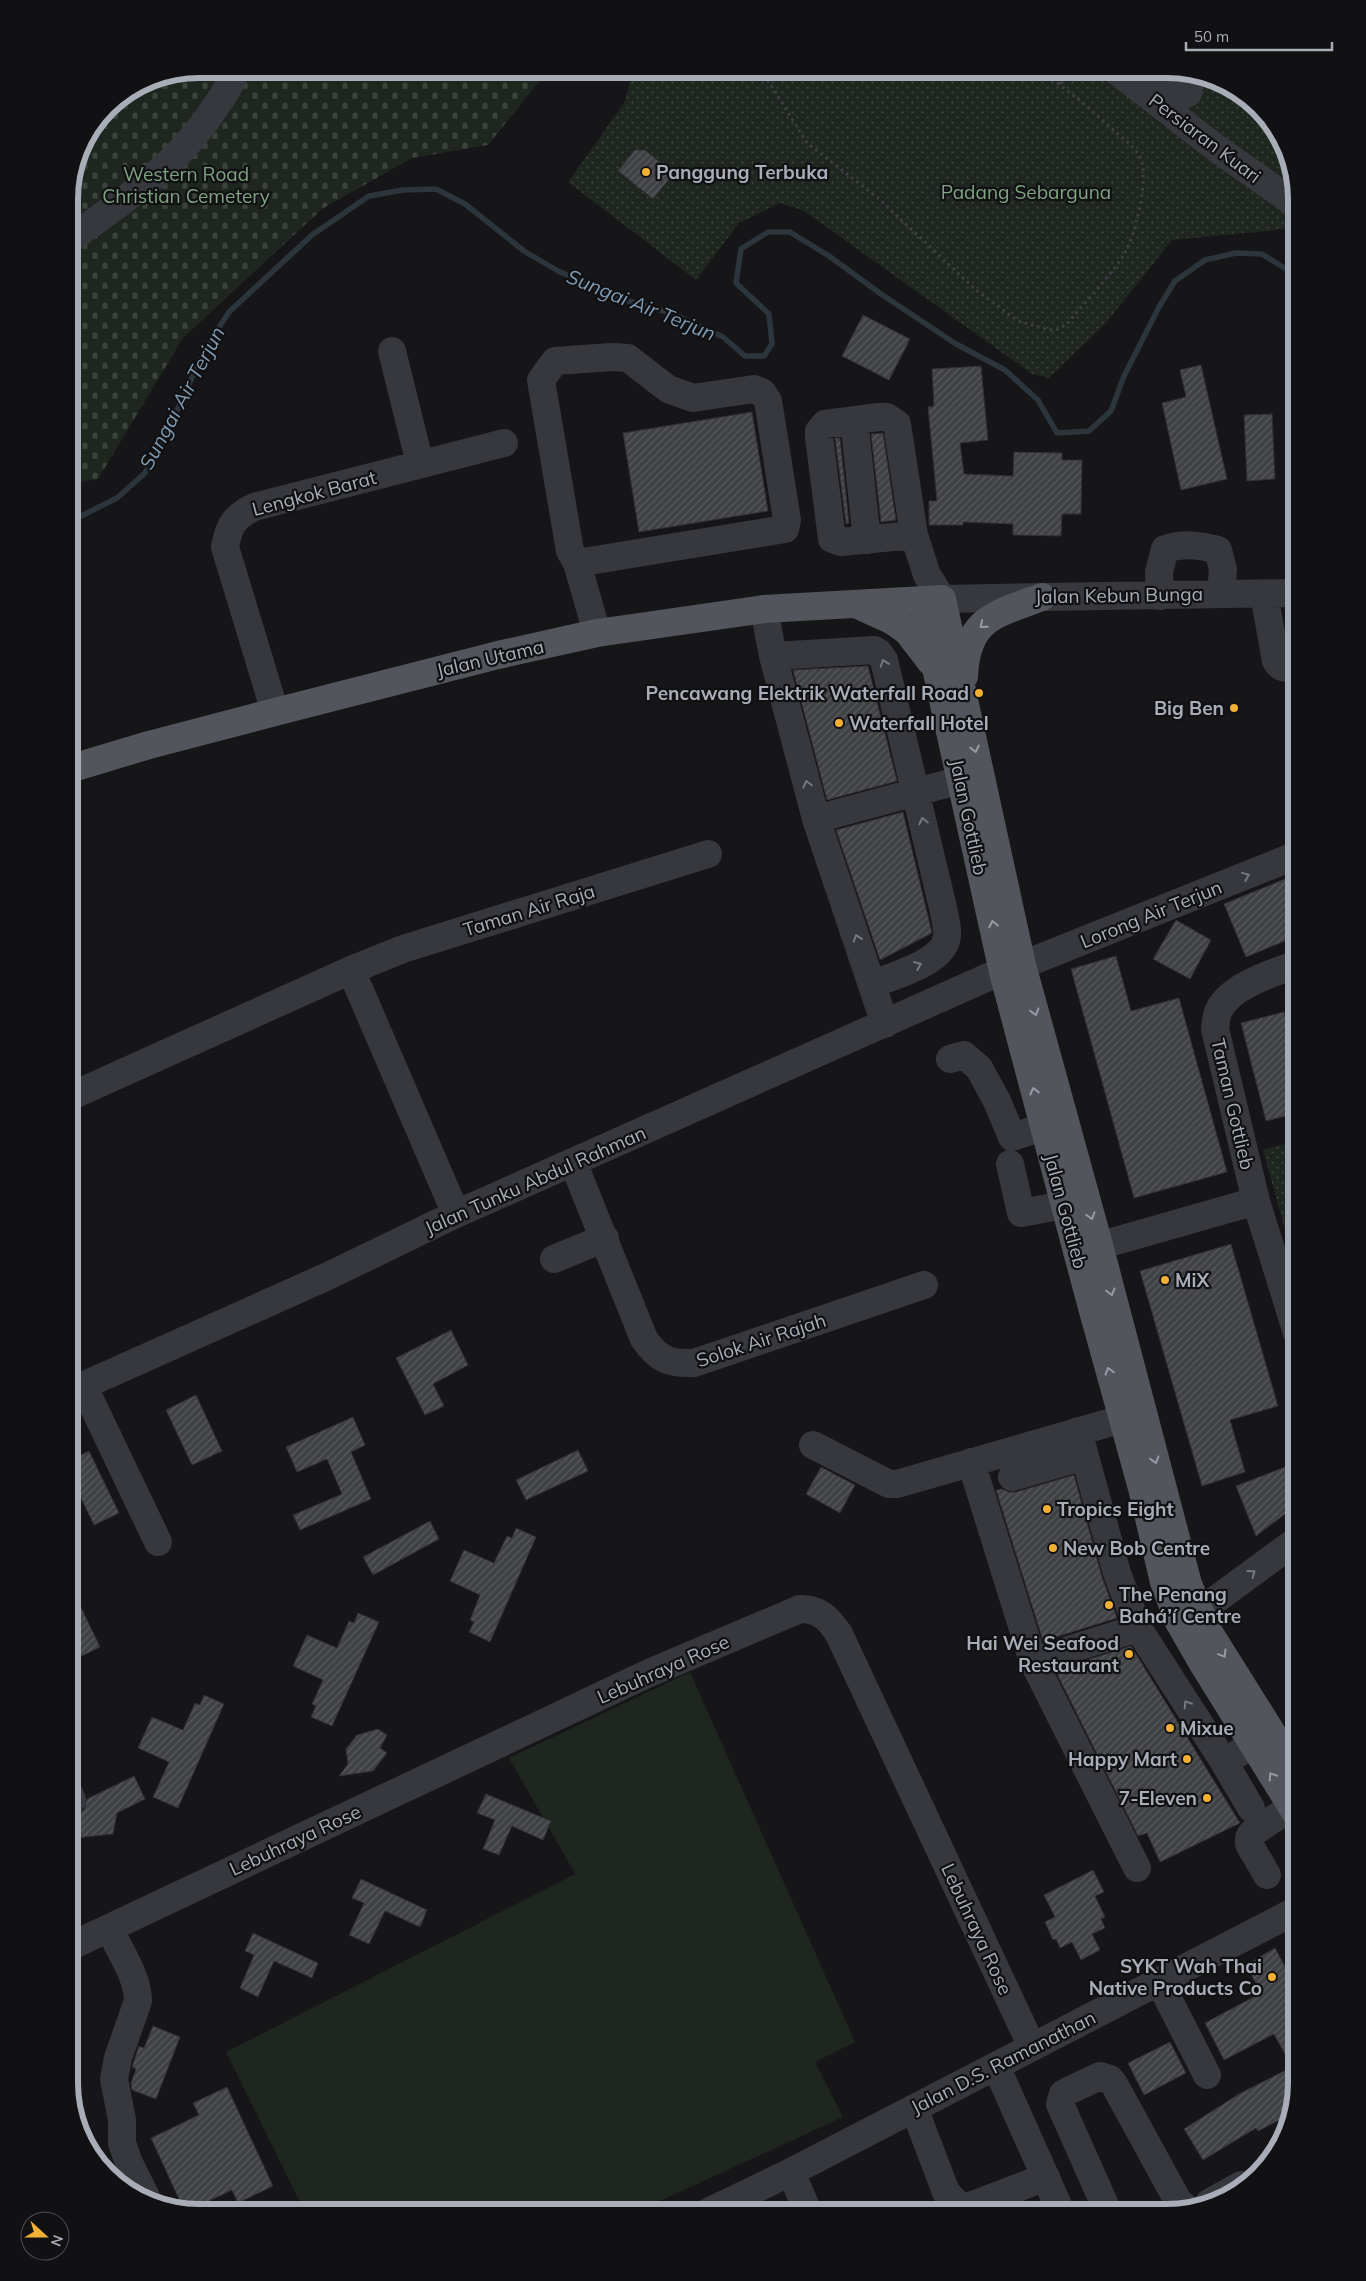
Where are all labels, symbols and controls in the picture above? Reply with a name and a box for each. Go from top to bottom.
scale bar [1186,20,1332,52]
text: 50 m [1194,27,1229,46]
street label: Persiaran Kuari [1144,88,1266,188]
place label: Panggung Terbuka [656,160,828,184]
park label: Western Road Christian Cemetery [102,162,270,208]
marker: Panggung Terbuka [640,166,652,178]
park label: Padang Sebarguna [941,180,1111,204]
water label: Sungai Air Terjun [563,263,719,346]
water label: Sungai Air Terjun [133,322,230,474]
street label: Lengkok Barat [249,465,379,521]
street label: Jalan Kebun Bunga [1035,582,1203,608]
one-way arrow [979,619,988,628]
street label: Jalan Utama [434,634,546,682]
one-way arrow [880,659,890,668]
place label: Pencawang Elektrik Waterfall Road [646,681,969,705]
marker: Pencawang Elektrik Waterfall Road [973,687,985,699]
place label: Big Ben [1154,696,1224,720]
marker: Big Ben [1228,702,1240,714]
place label: Waterfall Hotel [849,711,989,735]
marker: Waterfall Hotel [833,717,845,729]
one-way arrow [969,745,979,754]
street label: Jalan Gottlieb [945,757,993,877]
one-way arrow [802,781,812,789]
one-way arrow [918,816,929,825]
one-way arrow [1241,871,1250,882]
street label: Lorong Air Terjun [1077,875,1225,953]
street label: Taman Air Raja [460,879,598,941]
one-way arrow [988,920,999,929]
one-way arrow [853,935,863,943]
one-way arrow [913,961,922,972]
one-way arrow [1029,1008,1040,1016]
street label: Taman Gottlieb [1206,1036,1260,1172]
one-way arrow [1029,1086,1040,1095]
street label: Jalan Tunku Abdul Rahman [421,1120,649,1240]
street label: Jalan Gottlieb [1039,1151,1093,1271]
one-way arrow [1085,1212,1095,1220]
place label: MiX [1175,1268,1209,1292]
marker: MiX [1159,1274,1171,1286]
one-way arrow [1105,1287,1116,1296]
street label: Solok Air Rajah [693,1308,829,1372]
one-way arrow [1105,1368,1115,1376]
one-way arrow [1150,1455,1160,1463]
place label: Tropics Eight [1057,1497,1174,1521]
marker: Tropics Eight [1041,1503,1053,1515]
place label: New Bob Centre [1063,1536,1210,1560]
marker: New Bob Centre [1047,1542,1059,1554]
one-way arrow [1246,1570,1255,1578]
place label: The Penang Bahá’í Centre [1119,1582,1241,1628]
marker: The Penang Bahá’í Centre [1103,1599,1115,1611]
street label: Lebuhraya Rose [593,1629,733,1709]
place label: Hai Wei Seafood Restaurant [966,1631,1119,1677]
marker: Hai Wei Seafood Restaurant [1123,1648,1135,1660]
one-way arrow [1216,1649,1226,1658]
one-way arrow [1183,1700,1193,1709]
place label: Mixue [1180,1716,1234,1740]
marker: Mixue [1164,1722,1176,1734]
place label: Happy Mart [1068,1747,1177,1771]
marker: Happy Mart [1181,1753,1193,1765]
one-way arrow [1268,1772,1278,1781]
place label: 7-Eleven [1119,1786,1197,1810]
marker: 7-Eleven [1201,1792,1213,1804]
street label: Lebuhraya Rose [226,1799,364,1881]
street label: Lebuhraya Rose [936,1860,1018,1998]
place label: SYKT Wah Thai Native Products Co [1089,1954,1262,2000]
marker: SYKT Wah Thai Native Products Co [1266,1971,1278,1983]
street label: Jalan D.S. Ramanathan [907,2005,1099,2119]
north arrow [20,2211,70,2261]
text: N [47,2232,67,2249]

